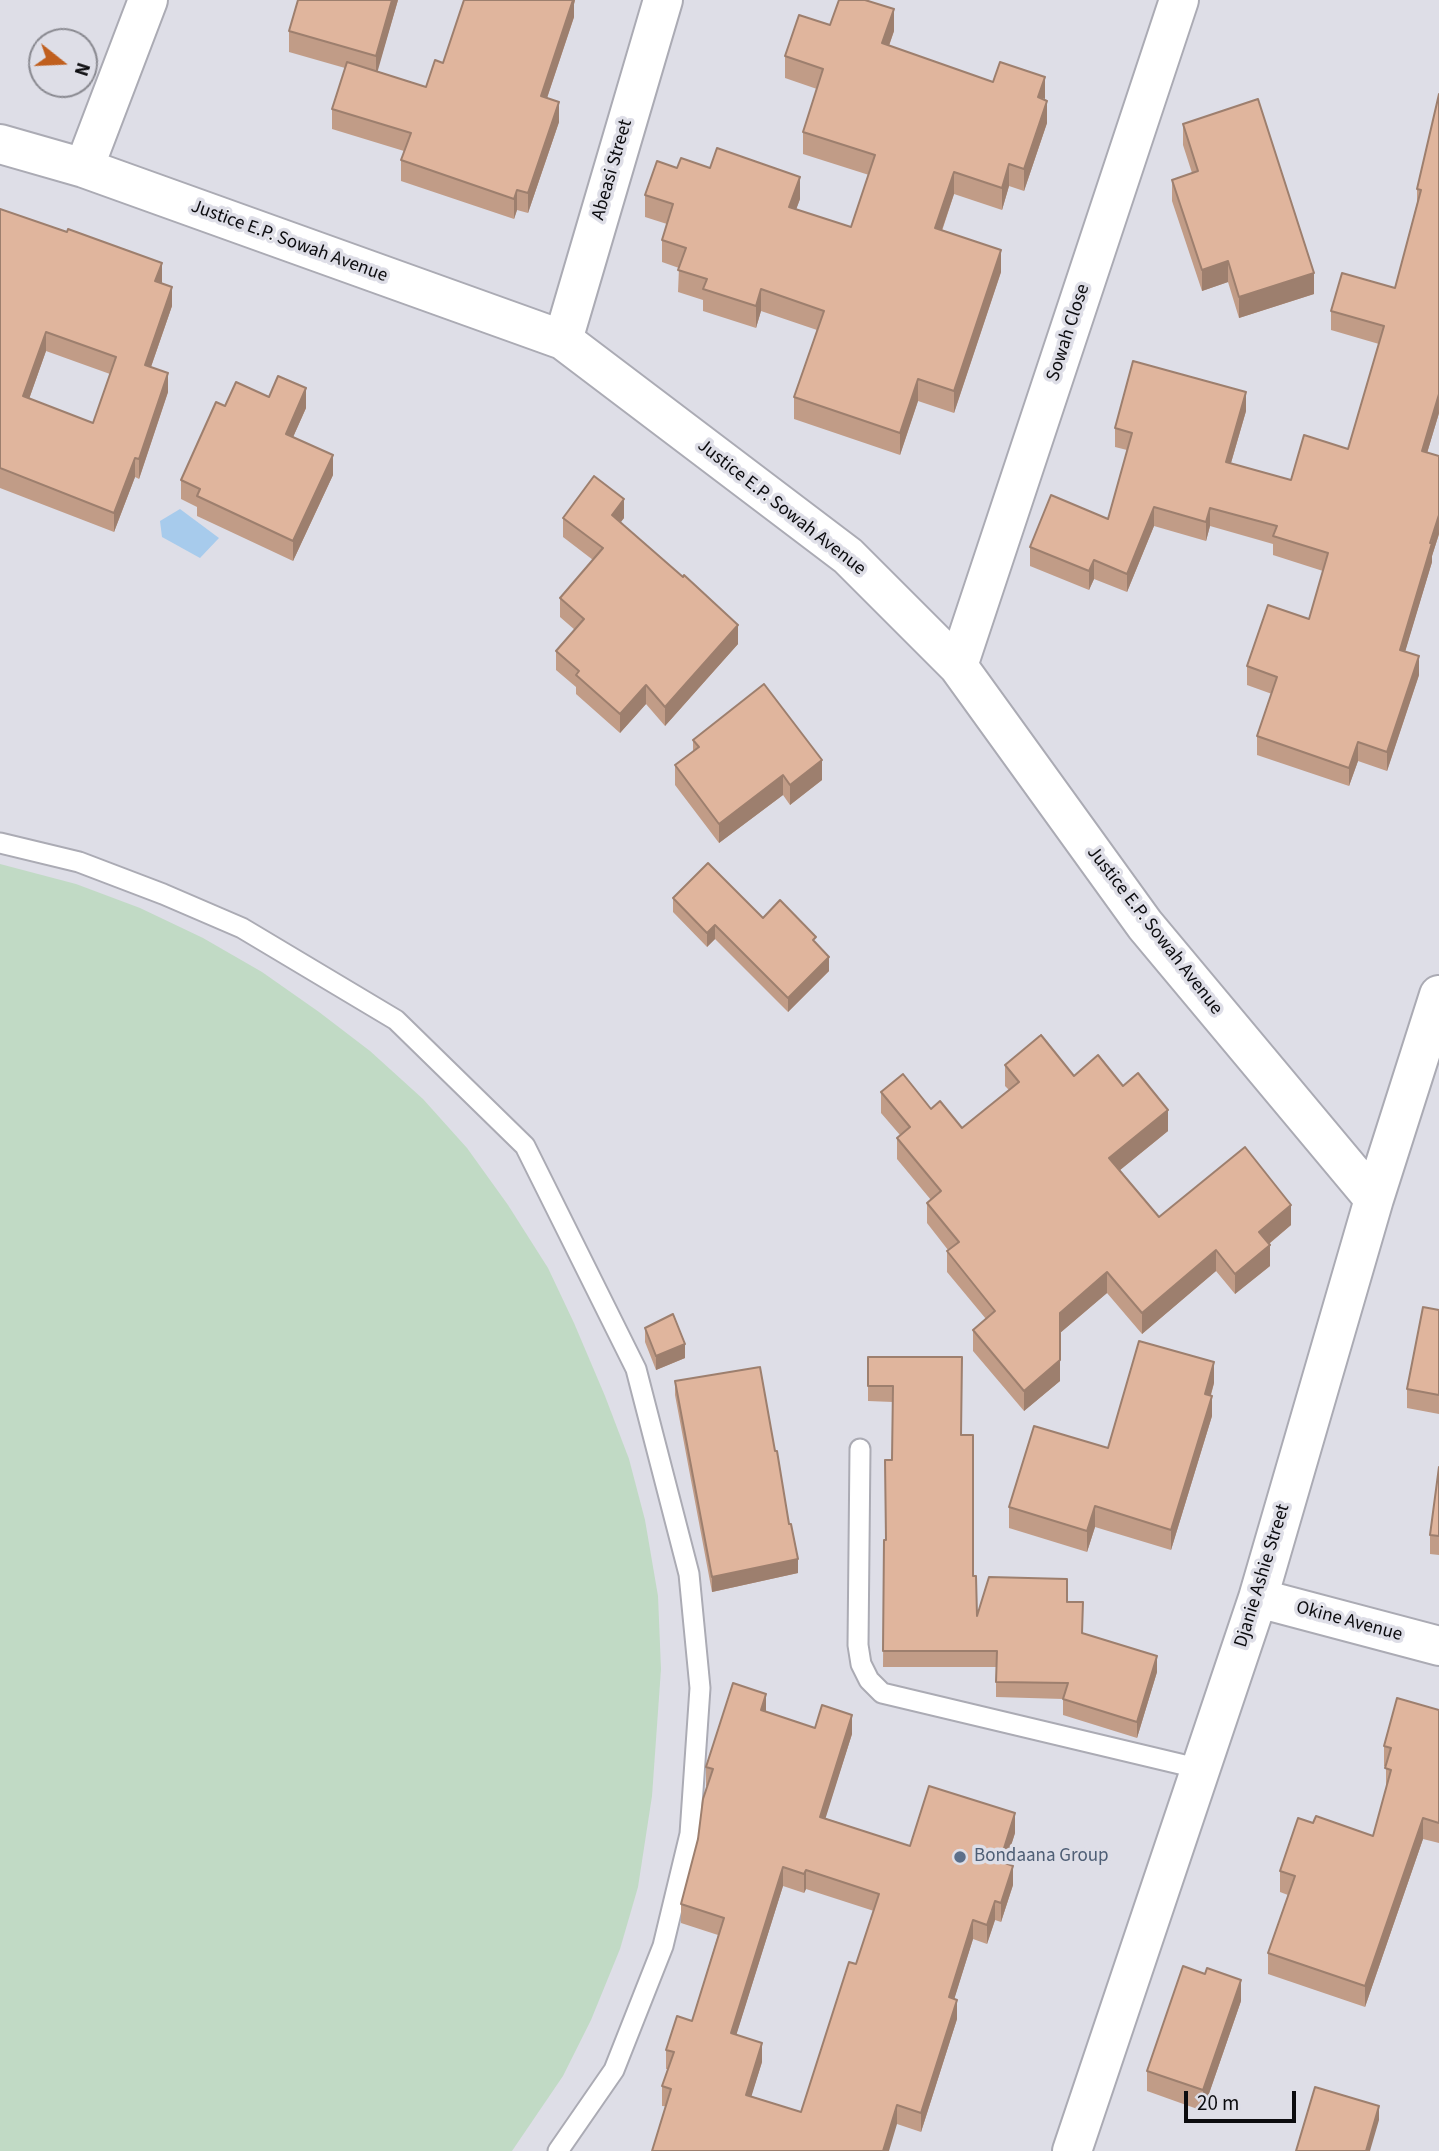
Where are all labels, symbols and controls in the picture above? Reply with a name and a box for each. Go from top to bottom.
north arrow [28,28,98,98]
text: N [67,59,96,79]
street label: Abeasi Street [588,117,638,223]
street label: Justice E.P. Sowah Avenue [188,196,390,288]
street label: Sowah Close [1043,282,1095,384]
street label: Justice E.P. Sowah Avenue [692,435,870,581]
street label: Justice E.P. Sowah Avenue [1081,842,1227,1020]
street label: Djanie Ashie Street [1230,1502,1296,1650]
street label: Okine Avenue [1293,1597,1405,1647]
place label: Bondaana Group [974,1846,1109,1868]
marker: Bondaana Group [952,1849,968,1865]
scale bar [1187,2078,1299,2122]
text: 20 m [1197,2088,1239,2118]

